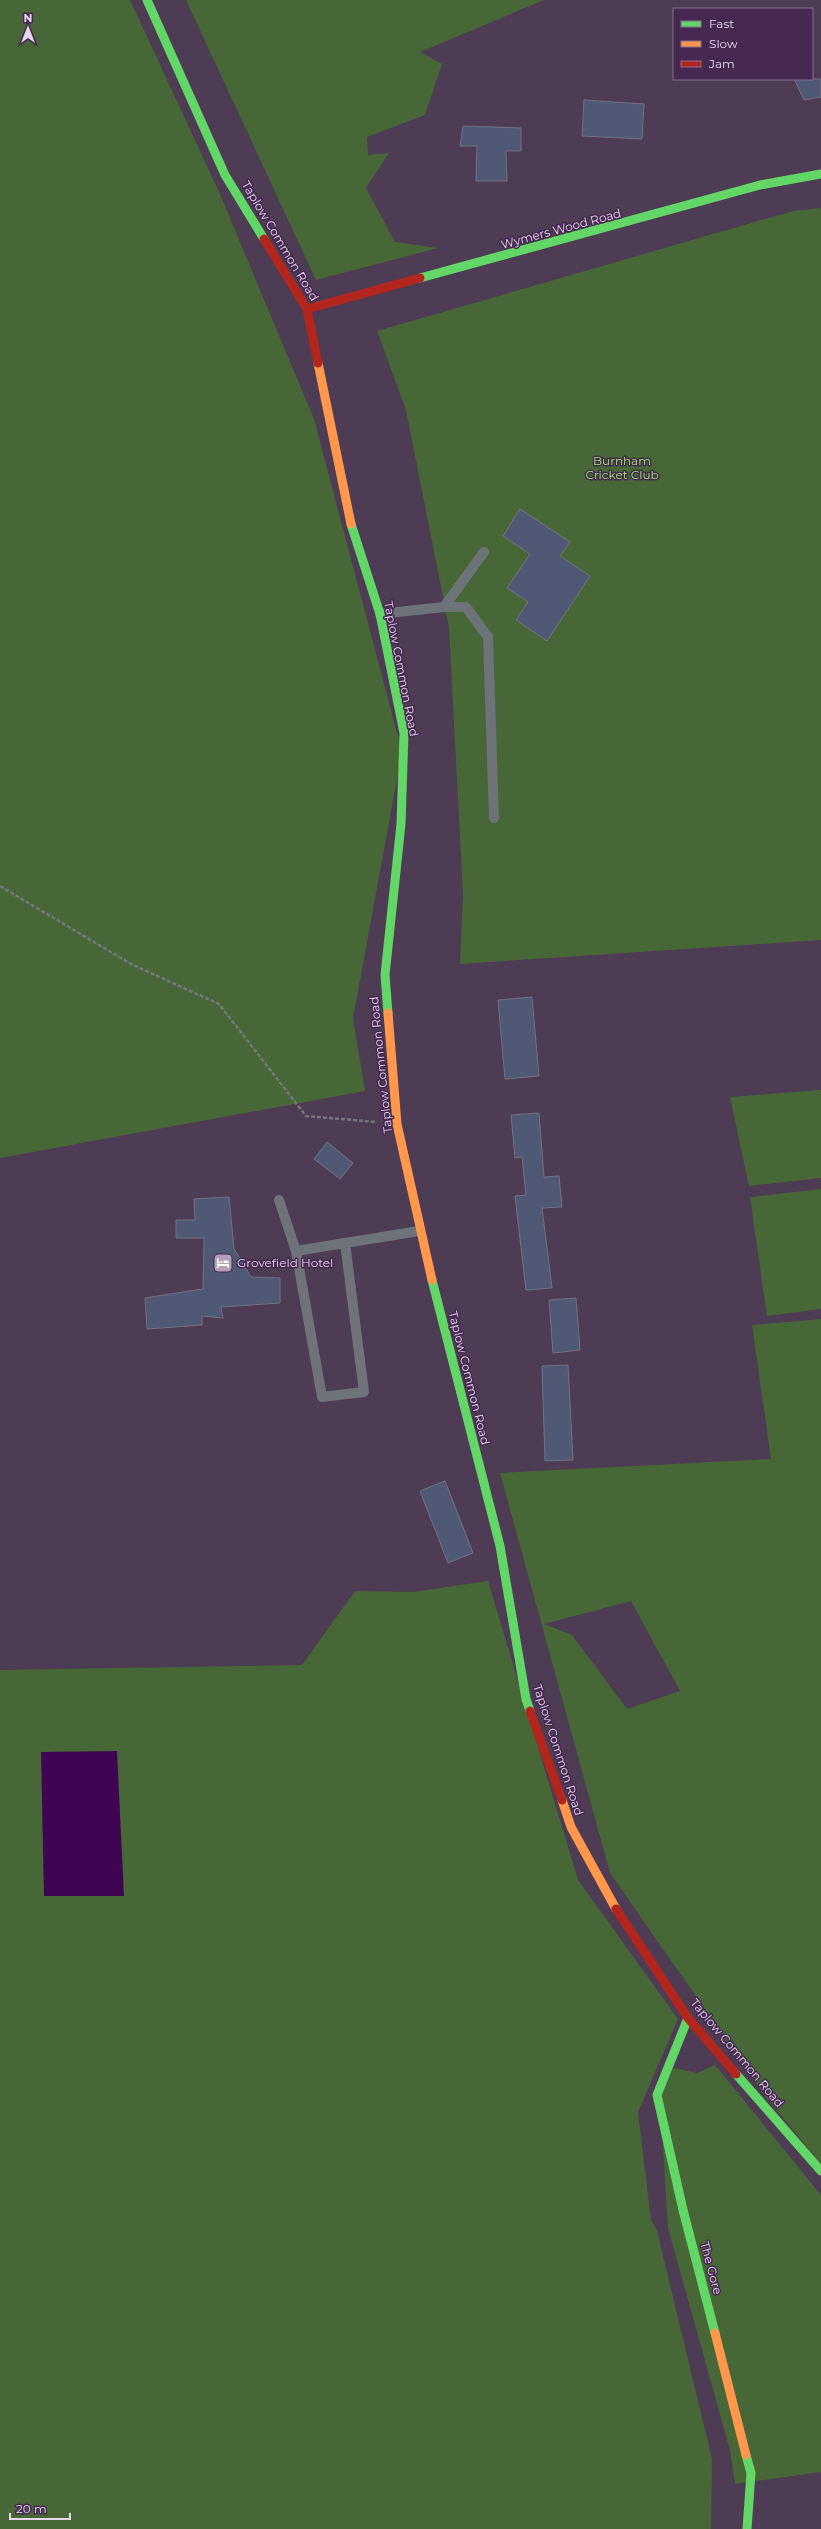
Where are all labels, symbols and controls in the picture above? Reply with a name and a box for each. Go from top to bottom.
north arrow [8,8,48,48]
legend [673,8,813,80]
text: N [24,11,32,25]
text: Fast [709,16,734,31]
text: Slow [709,36,738,51]
text: Jam [708,56,735,71]
street label: Taplow Common Road [239,178,322,303]
street label: Wymers Wood Road [499,205,623,252]
park label: Burnham Cricket Club [585,453,659,482]
street label: Taplow Common Road [381,600,422,738]
street label: Taplow Common Road [366,996,395,1134]
hotel icon: Grovefield Hotel [212,1252,234,1274]
place label: Grovefield Hotel [237,1255,333,1270]
street label: Taplow Common Road [446,1309,493,1446]
street label: Taplow Common Road [530,1682,587,1818]
street label: Taplow Common Road [687,1995,787,2110]
street label: The Gore [697,2240,726,2296]
scale bar [10,2495,70,2521]
text: 20 m [16,2501,47,2516]

